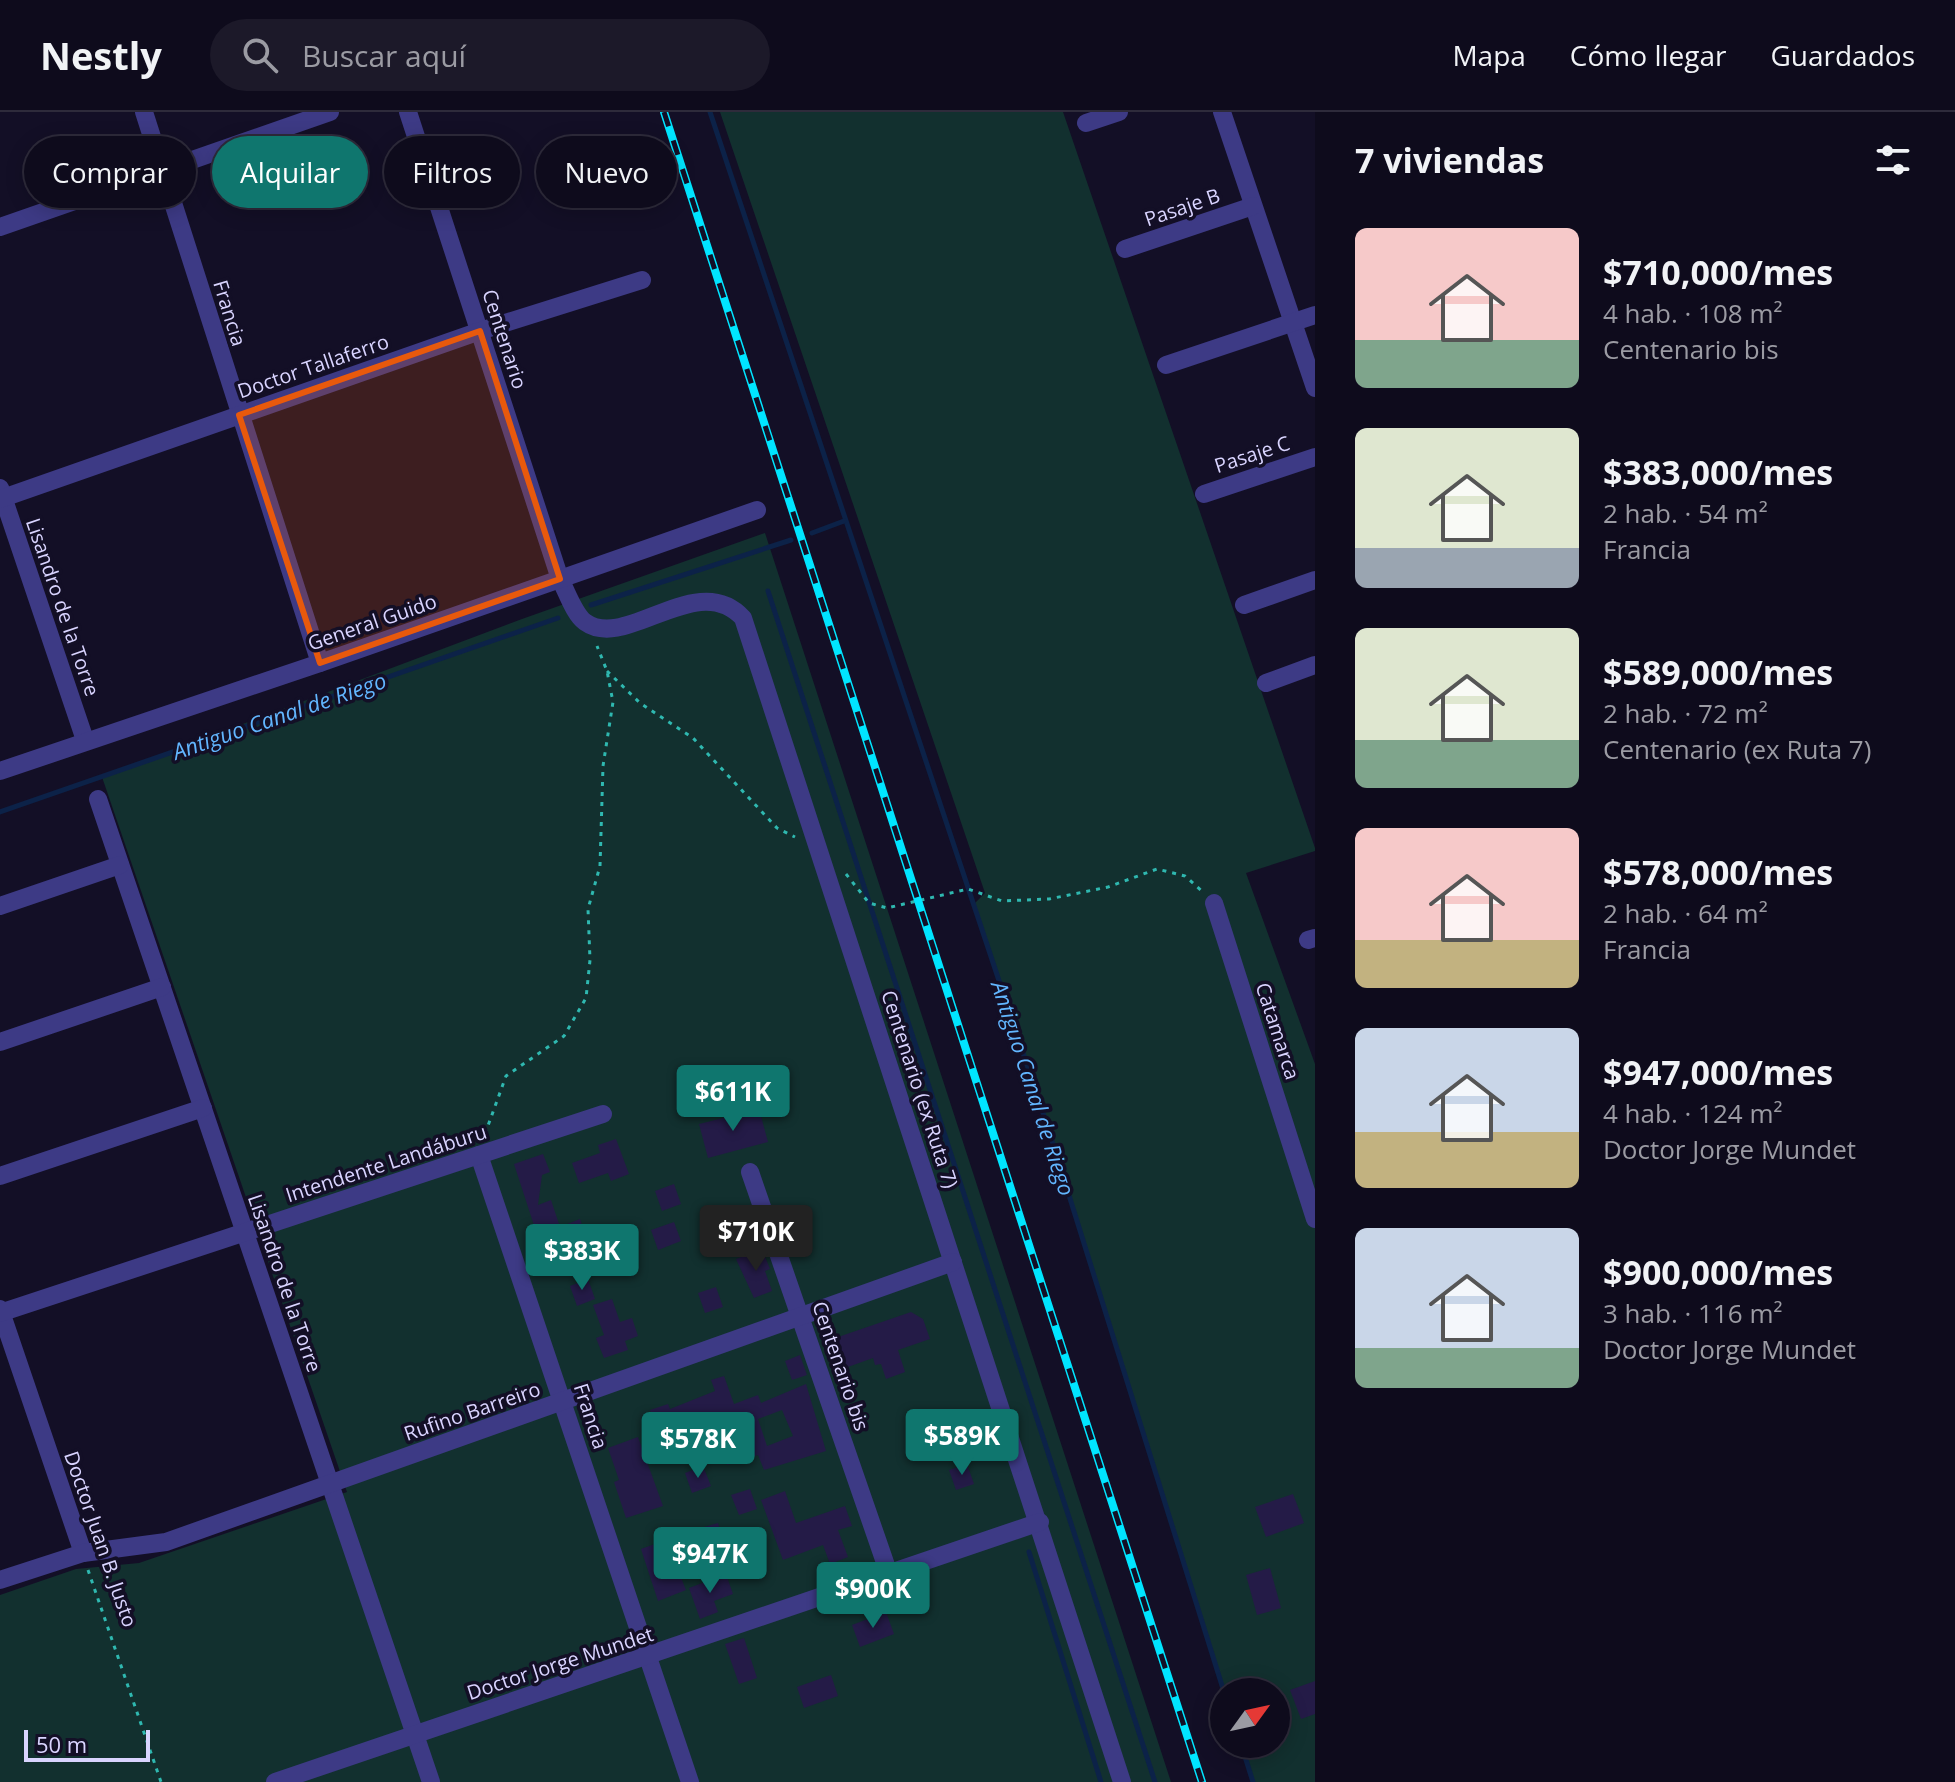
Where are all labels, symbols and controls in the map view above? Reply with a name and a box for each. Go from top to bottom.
search box [210,19,770,91]
text: Nestly [40,29,162,81]
icon: search [238,33,282,77]
text: Buscar aquí [302,35,466,76]
text: Mapa [1452,36,1526,74]
text: Cómo llegar [1570,36,1726,74]
text: Guardados [1770,36,1915,74]
chip: Comprar [24,136,196,208]
chip: Alquilar [212,136,368,208]
chip: Filtros [384,136,520,208]
chip: Nuevo [536,136,677,208]
text: 7 viviendas [1355,137,1544,183]
icon: filters [1871,138,1915,182]
street label: Pasaje B [1141,182,1223,232]
text: $710,000/mes [1603,249,1833,295]
icon: home [1419,260,1515,356]
street label: Francia [207,277,253,349]
street label: Centenario [476,286,534,392]
text: 4 hab. · 108 m² [1603,295,1783,331]
street label: Doctor Tallaferro [234,327,392,405]
text: Centenario bis [1603,331,1779,367]
street label: Pasaje C [1211,429,1293,479]
text: $383,000/mes [1603,449,1833,495]
icon: home [1419,460,1515,556]
text: 2 hab. · 54 m² [1603,495,1768,531]
street label: Lisandro de la Torre [20,514,106,700]
text: Francia [1603,531,1691,567]
street label: General Guido [304,587,440,657]
text: $589,000/mes [1603,649,1833,695]
icon: home [1419,660,1515,756]
water label: Antiguo Canal de Riego [166,664,390,766]
text: 2 hab. · 72 m² [1603,695,1768,731]
text: Centenario (ex Ruta 7) [1603,731,1871,767]
text: $578,000/mes [1603,849,1833,895]
icon: home [1419,860,1515,956]
text: 2 hab. · 64 m² [1603,895,1768,931]
text: Francia [1603,931,1691,967]
water label: Antiguo Canal de Riego [984,975,1083,1199]
street label: Catamarca [1250,979,1306,1083]
street label: Centenario (ex Ruta 7) [875,987,965,1191]
text: $947,000/mes [1603,1049,1833,1095]
icon: home [1419,1060,1515,1156]
pin: $611K [677,1065,789,1133]
text: $611K [695,1073,771,1109]
text: 4 hab. · 124 m² [1603,1095,1783,1131]
street label: Intendente Landáburu [282,1118,490,1208]
text: Doctor Jorge Mundet [1603,1131,1856,1167]
street label: Lisandro de la Torre [242,1190,328,1376]
pin: $710K [700,1205,812,1273]
text: $710K [718,1213,794,1249]
pin: $383K [526,1224,638,1292]
text: $383K [544,1232,620,1268]
text: $900,000/mes [1603,1249,1833,1295]
icon: home [1419,1260,1515,1356]
text: 3 hab. · 116 m² [1603,1295,1783,1331]
street label: Centenario bis [806,1298,876,1434]
text: Doctor Jorge Mundet [1603,1331,1856,1367]
street label: Rufino Barreiro [400,1375,544,1447]
street label: Francia [568,1380,614,1452]
pin: $589K [906,1409,1018,1477]
pin: $578K [642,1412,754,1480]
text: $589K [924,1417,1000,1453]
text: $578K [660,1420,736,1456]
street label: Doctor Juan B. Justo [58,1447,144,1631]
pin: $947K [654,1527,766,1595]
text: $947K [672,1535,748,1571]
pin: $900K [817,1562,929,1630]
text: $900K [835,1570,911,1606]
street label: Doctor Jorge Mundet [463,1620,657,1706]
north arrow [1210,1678,1290,1758]
map controls [1210,1678,1290,1758]
scale bar [24,1726,150,1762]
text: 50 m [36,1729,87,1759]

